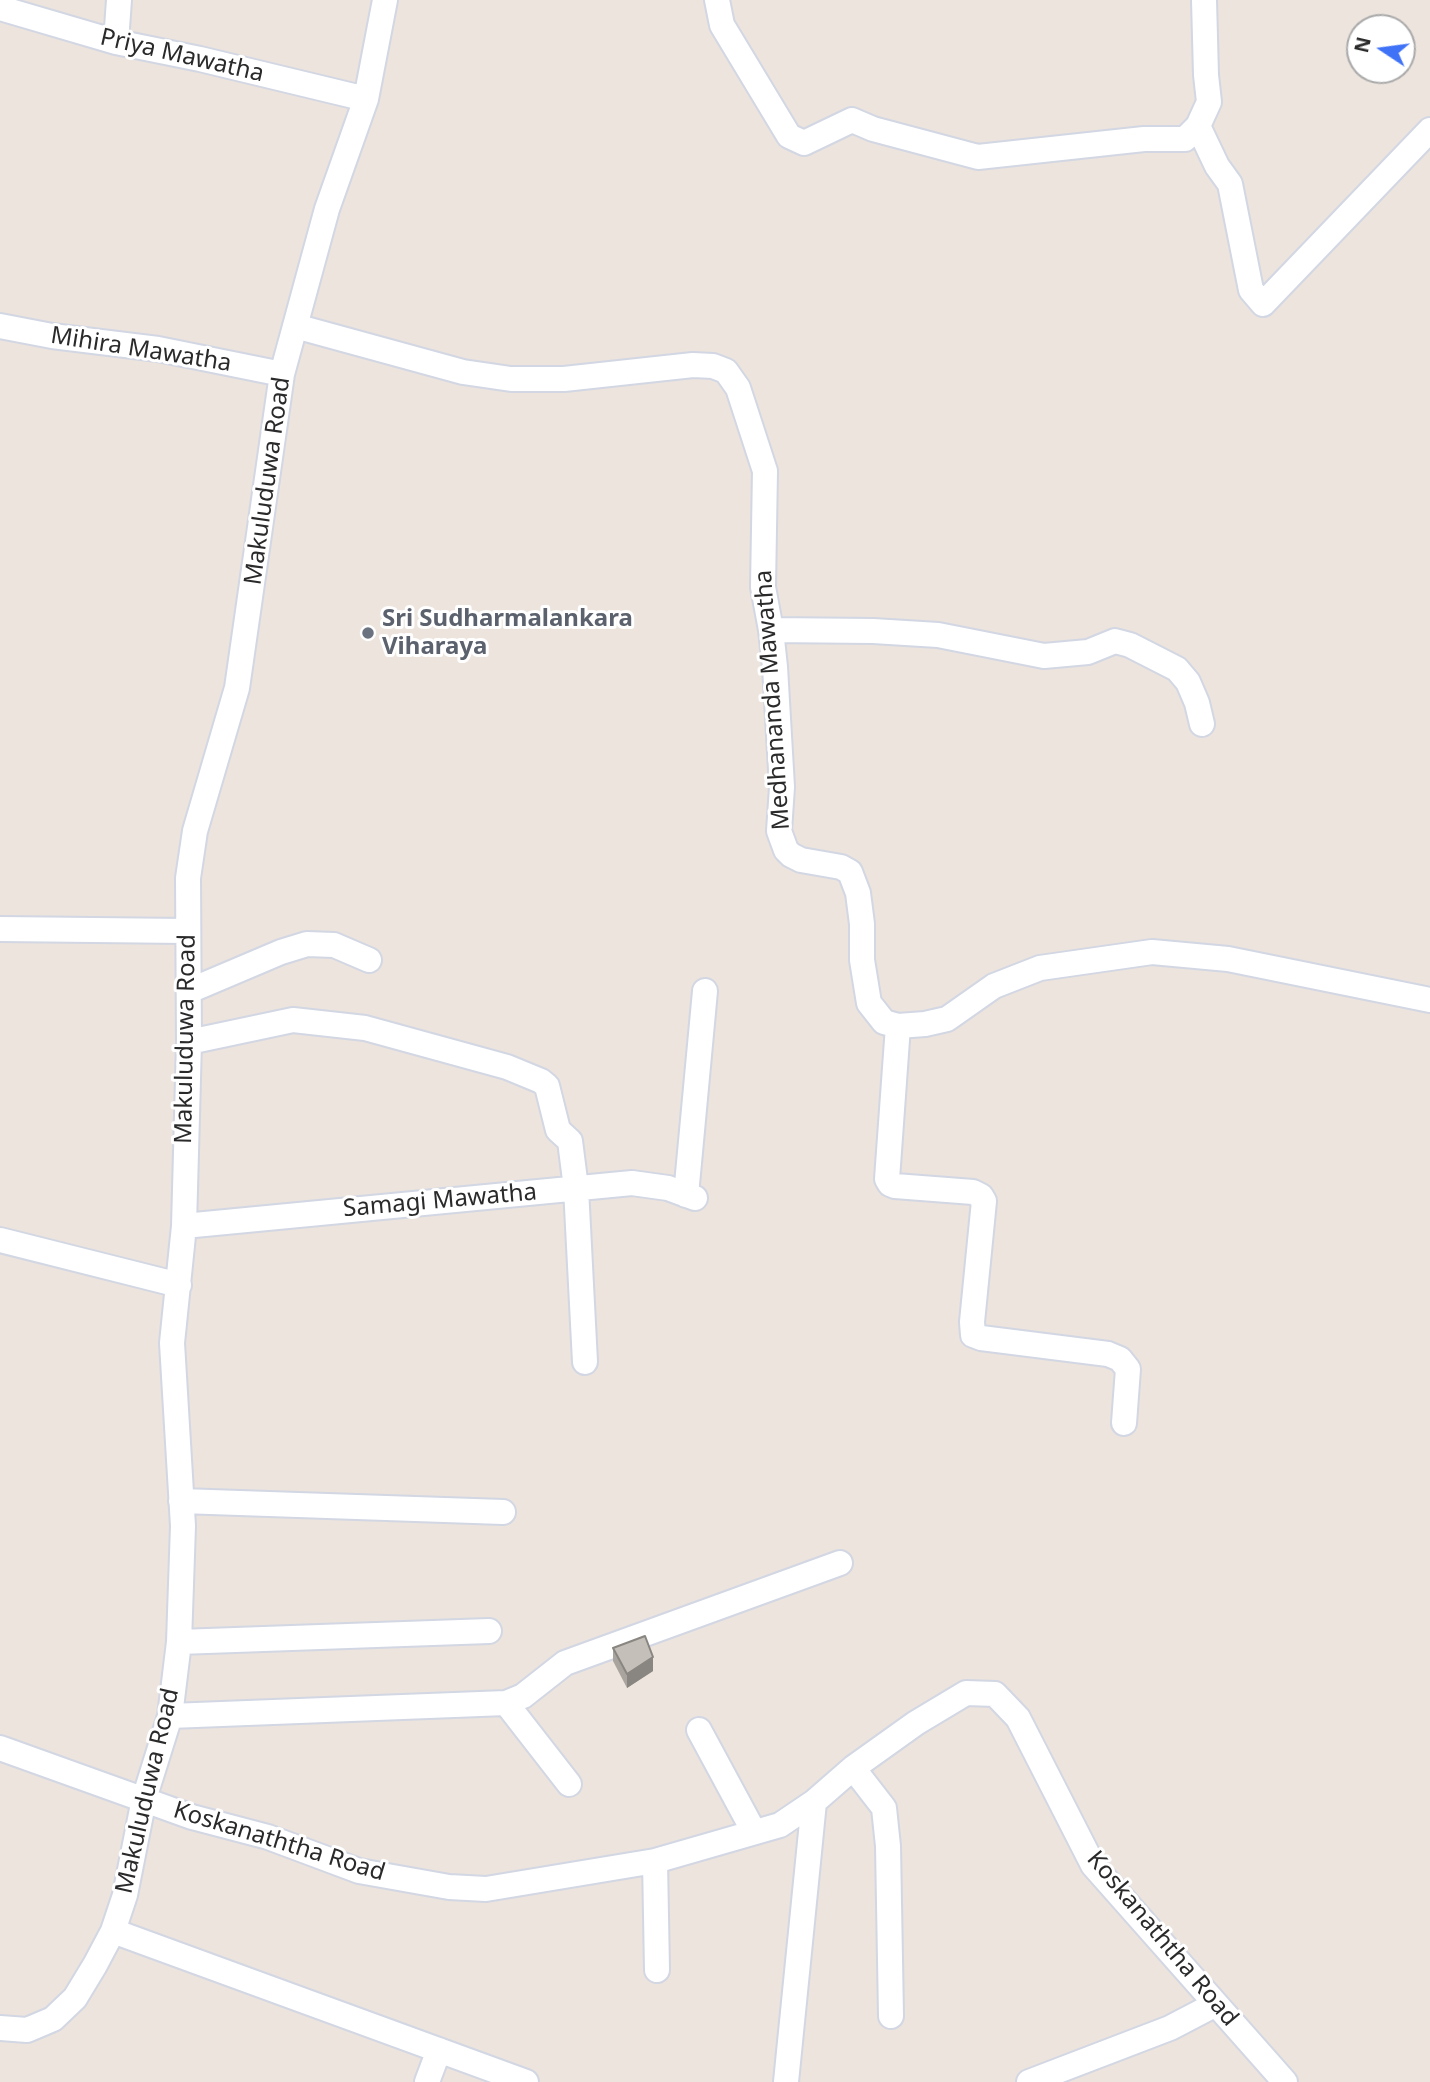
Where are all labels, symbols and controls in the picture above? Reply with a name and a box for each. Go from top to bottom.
north arrow [1346,14,1416,84]
street label: Priya Mawatha [97,23,267,89]
text: N [1348,34,1377,55]
street label: Mihira Mawatha [49,321,233,379]
street label: Makuluduwa Road [239,375,297,587]
street label: Medhananda Mawatha [750,569,796,831]
place label: Sri Sudharmalankara Viharaya [382,605,633,661]
marker: Sri Sudharmalankara Viharaya [360,625,376,641]
street label: Makuluduwa Road [170,934,202,1144]
street label: Samagi Mawatha [342,1178,538,1224]
street label: Makuluduwa Road [110,1686,186,1896]
street label: Koskanaththa Road [170,1796,388,1888]
street label: Koskanaththa Road [1080,1846,1244,2032]

